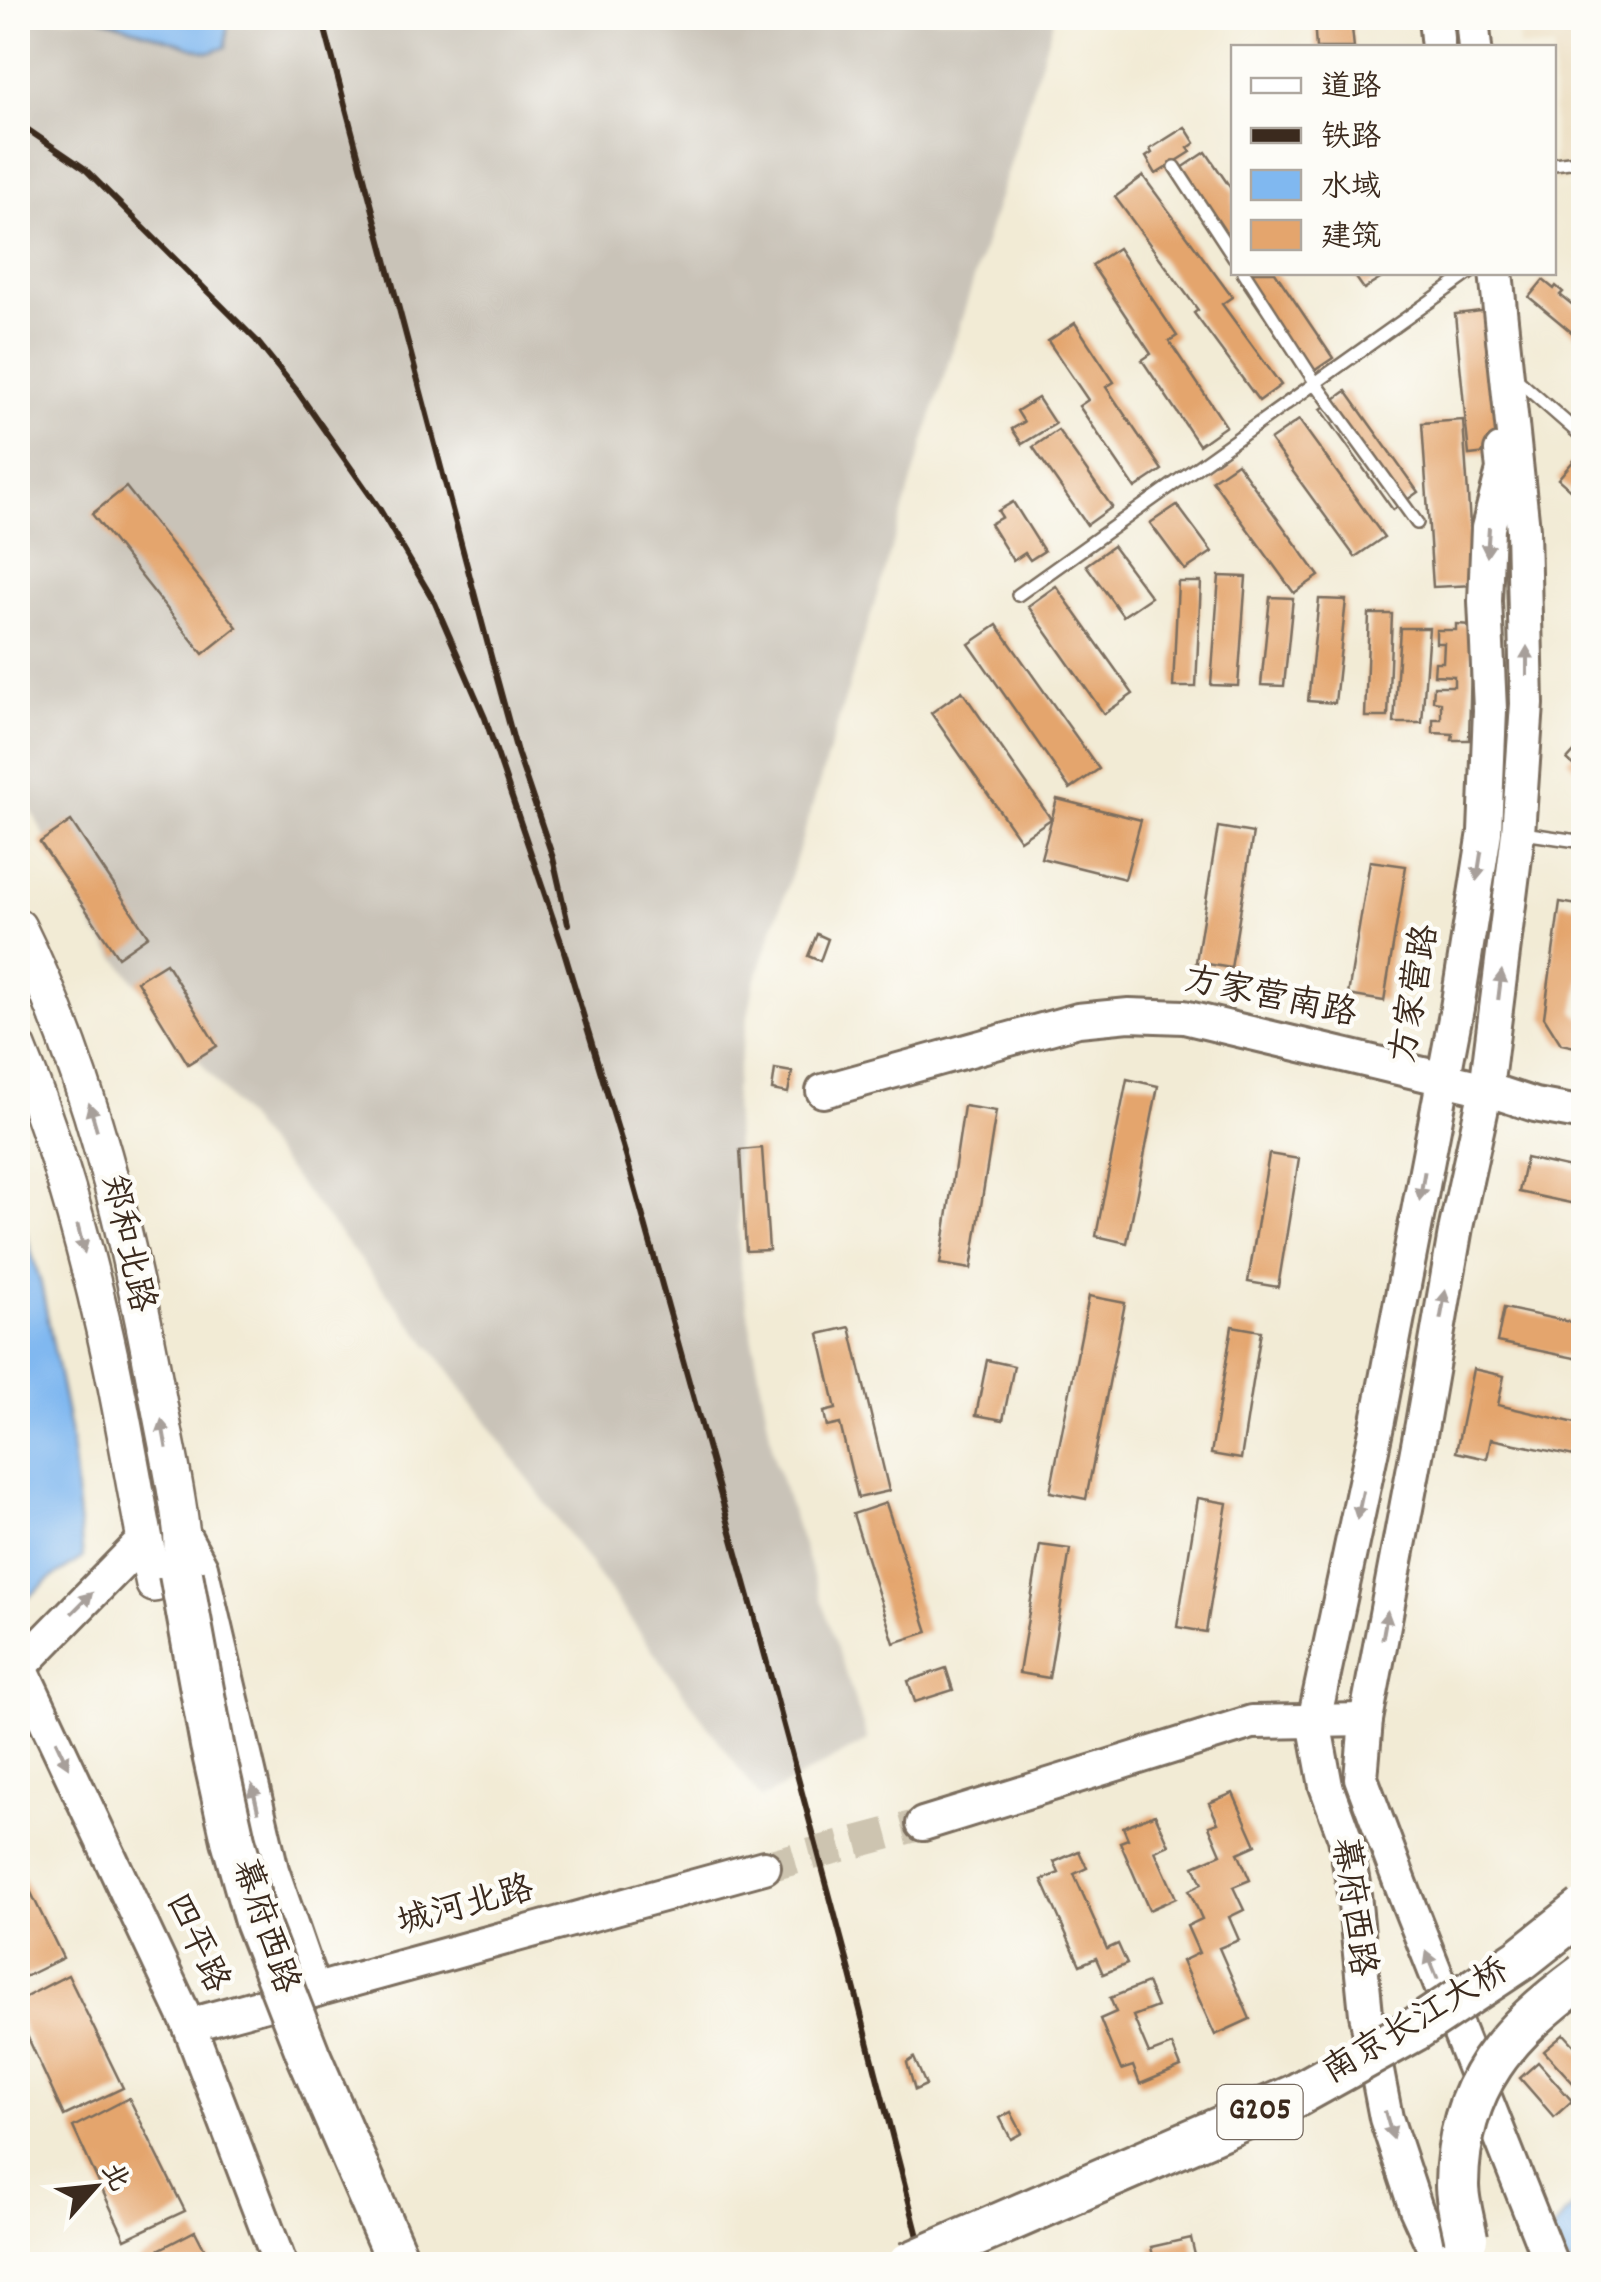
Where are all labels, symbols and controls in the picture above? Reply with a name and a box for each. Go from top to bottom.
legend [1231,45,1556,275]
text: 道路 [1321,68,1381,111]
text: 铁路 [1321,118,1381,161]
text: 水域 [1321,168,1381,211]
text: 建筑 [1321,218,1381,261]
one-way arrow [1480,527,1496,559]
one-way arrow [1519,645,1535,677]
one-way arrow [1471,851,1486,883]
street label: 方家营路 [1380,921,1454,1067]
street label: 方家营南路 [1179,956,1361,1042]
one-way arrow [1492,969,1508,1000]
one-way arrow [85,1102,100,1132]
street label: 郑和北路 [85,1170,165,1318]
one-way arrow [1414,1171,1429,1202]
one-way arrow [74,1224,90,1255]
one-way arrow [1436,1289,1451,1320]
one-way arrow [156,1418,171,1449]
one-way arrow [1352,1490,1368,1521]
one-way arrow [70,1591,94,1615]
one-way arrow [1378,1608,1393,1640]
one-way arrow [53,1740,70,1769]
one-way arrow [247,1782,262,1813]
street label: 幕府西路 [1317,1834,1385,1980]
street label: 幕府西路 [217,1853,309,2001]
street label: 城河北路 [392,1866,540,1950]
street label: 四平路 [150,1886,240,2002]
street label: 南京长江大桥 [1314,1947,1520,2099]
one-way arrow [1424,1950,1440,1980]
road number: G205 [1218,2085,1302,2139]
one-way arrow [1382,2110,1398,2141]
north arrow [45,2137,145,2237]
text: 北 [89,2156,137,2199]

